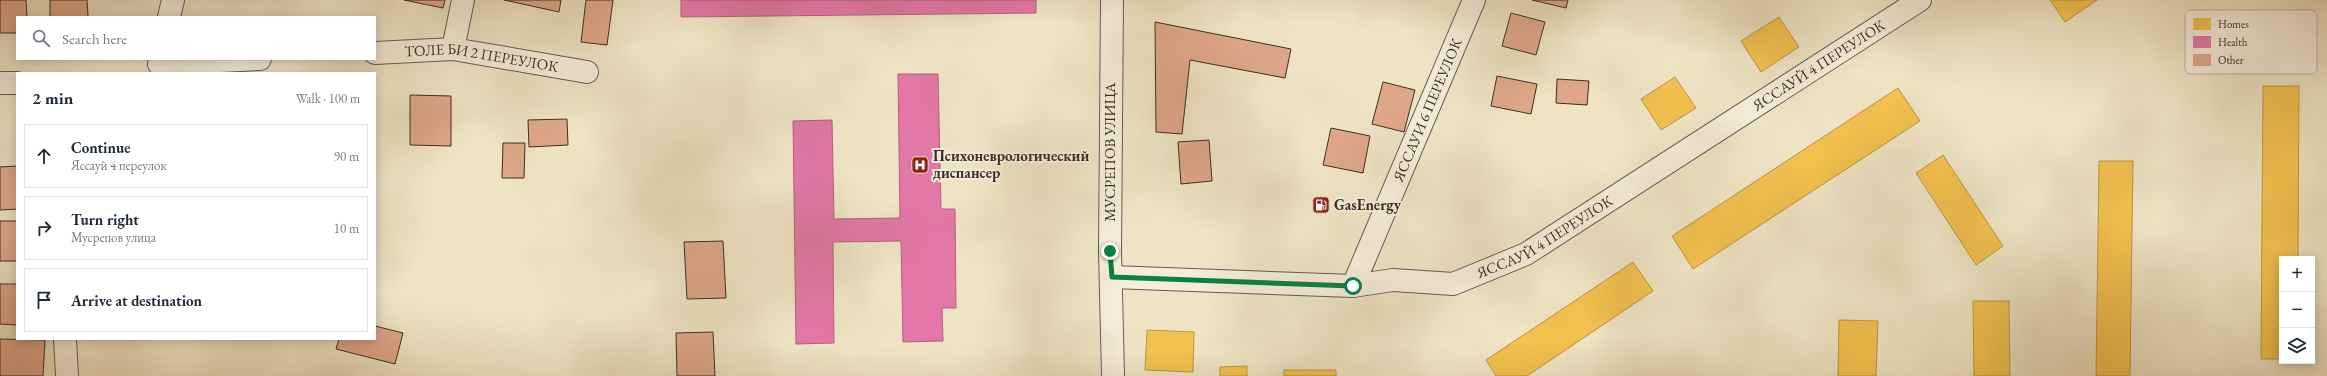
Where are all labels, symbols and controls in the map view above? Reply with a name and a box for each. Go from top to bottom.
legend [2185,10,2317,74]
street label: ЯССАУЙ 4 ПЕРЕУЛОК [1748,15,1888,115]
search box [16,16,376,60]
text: Homes [2218,17,2249,31]
icon: search [30,27,52,49]
text: Search here [62,29,127,48]
street label: ЯССАУИ 6 ПЕРЕУЛОК [1388,35,1466,185]
text: Health [2218,35,2248,49]
street label: ТОЛЕ БИ 2 ПЕРЕУЛОК [404,39,560,76]
text: Other [2218,53,2244,67]
street label: МУСРЕПОВ УЛИЦА [1100,82,1119,221]
text: 2 min [32,87,73,109]
text: Walk · 100 m [296,90,360,107]
text: Continue [71,138,131,157]
icon: ahead [33,145,55,167]
place label: Психоневрологический диспансер [933,146,1089,182]
text: 90 m [334,148,359,165]
hospital icon: Психоневрологический диспансер [910,155,930,175]
text: Яссауй 4 переулок [71,157,167,174]
street label: ЯССАУЙ 4 ПЕРЕУЛОК [1473,191,1616,283]
fuel station icon: GasEnergy [1311,195,1331,215]
place label: GasEnergy [1334,195,1402,214]
text: Turn right [71,210,139,229]
icon: right [33,217,55,239]
text: 10 m [334,220,359,237]
text: Мусрепов улица [71,229,156,246]
route end [1101,242,1119,260]
map controls [2279,256,2315,364]
button: + [2279,256,2315,292]
route start [1344,277,1362,295]
icon: arrive [33,289,55,311]
text: Arrive at destination [71,291,202,310]
button: − [2279,292,2315,328]
button: layers [2279,328,2315,364]

